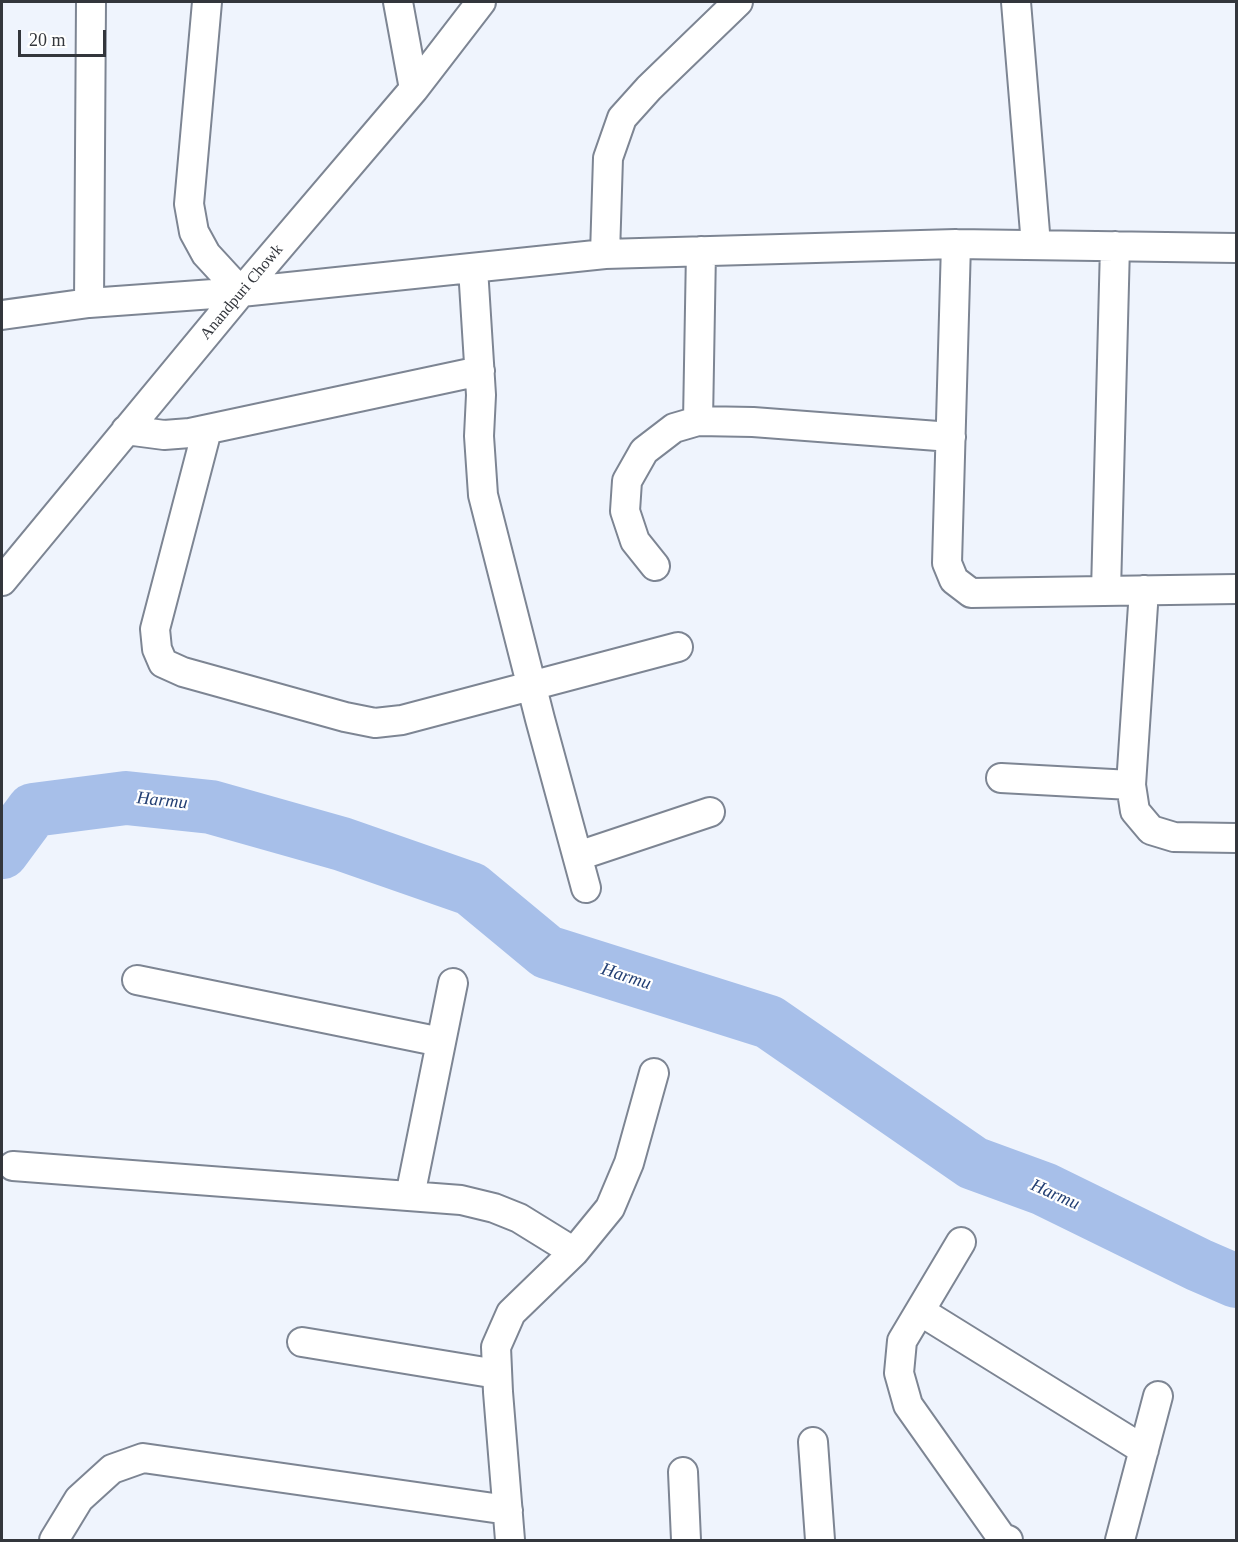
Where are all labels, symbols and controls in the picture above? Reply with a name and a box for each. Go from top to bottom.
scale bar [21,18,110,56]
text: 20 m [29,30,66,50]
street label: Anandpuri Chowk [197,240,287,344]
water label: Harmu [136,788,188,814]
water label: Harmu [598,959,654,995]
water label: Harmu [1027,1175,1083,1215]

